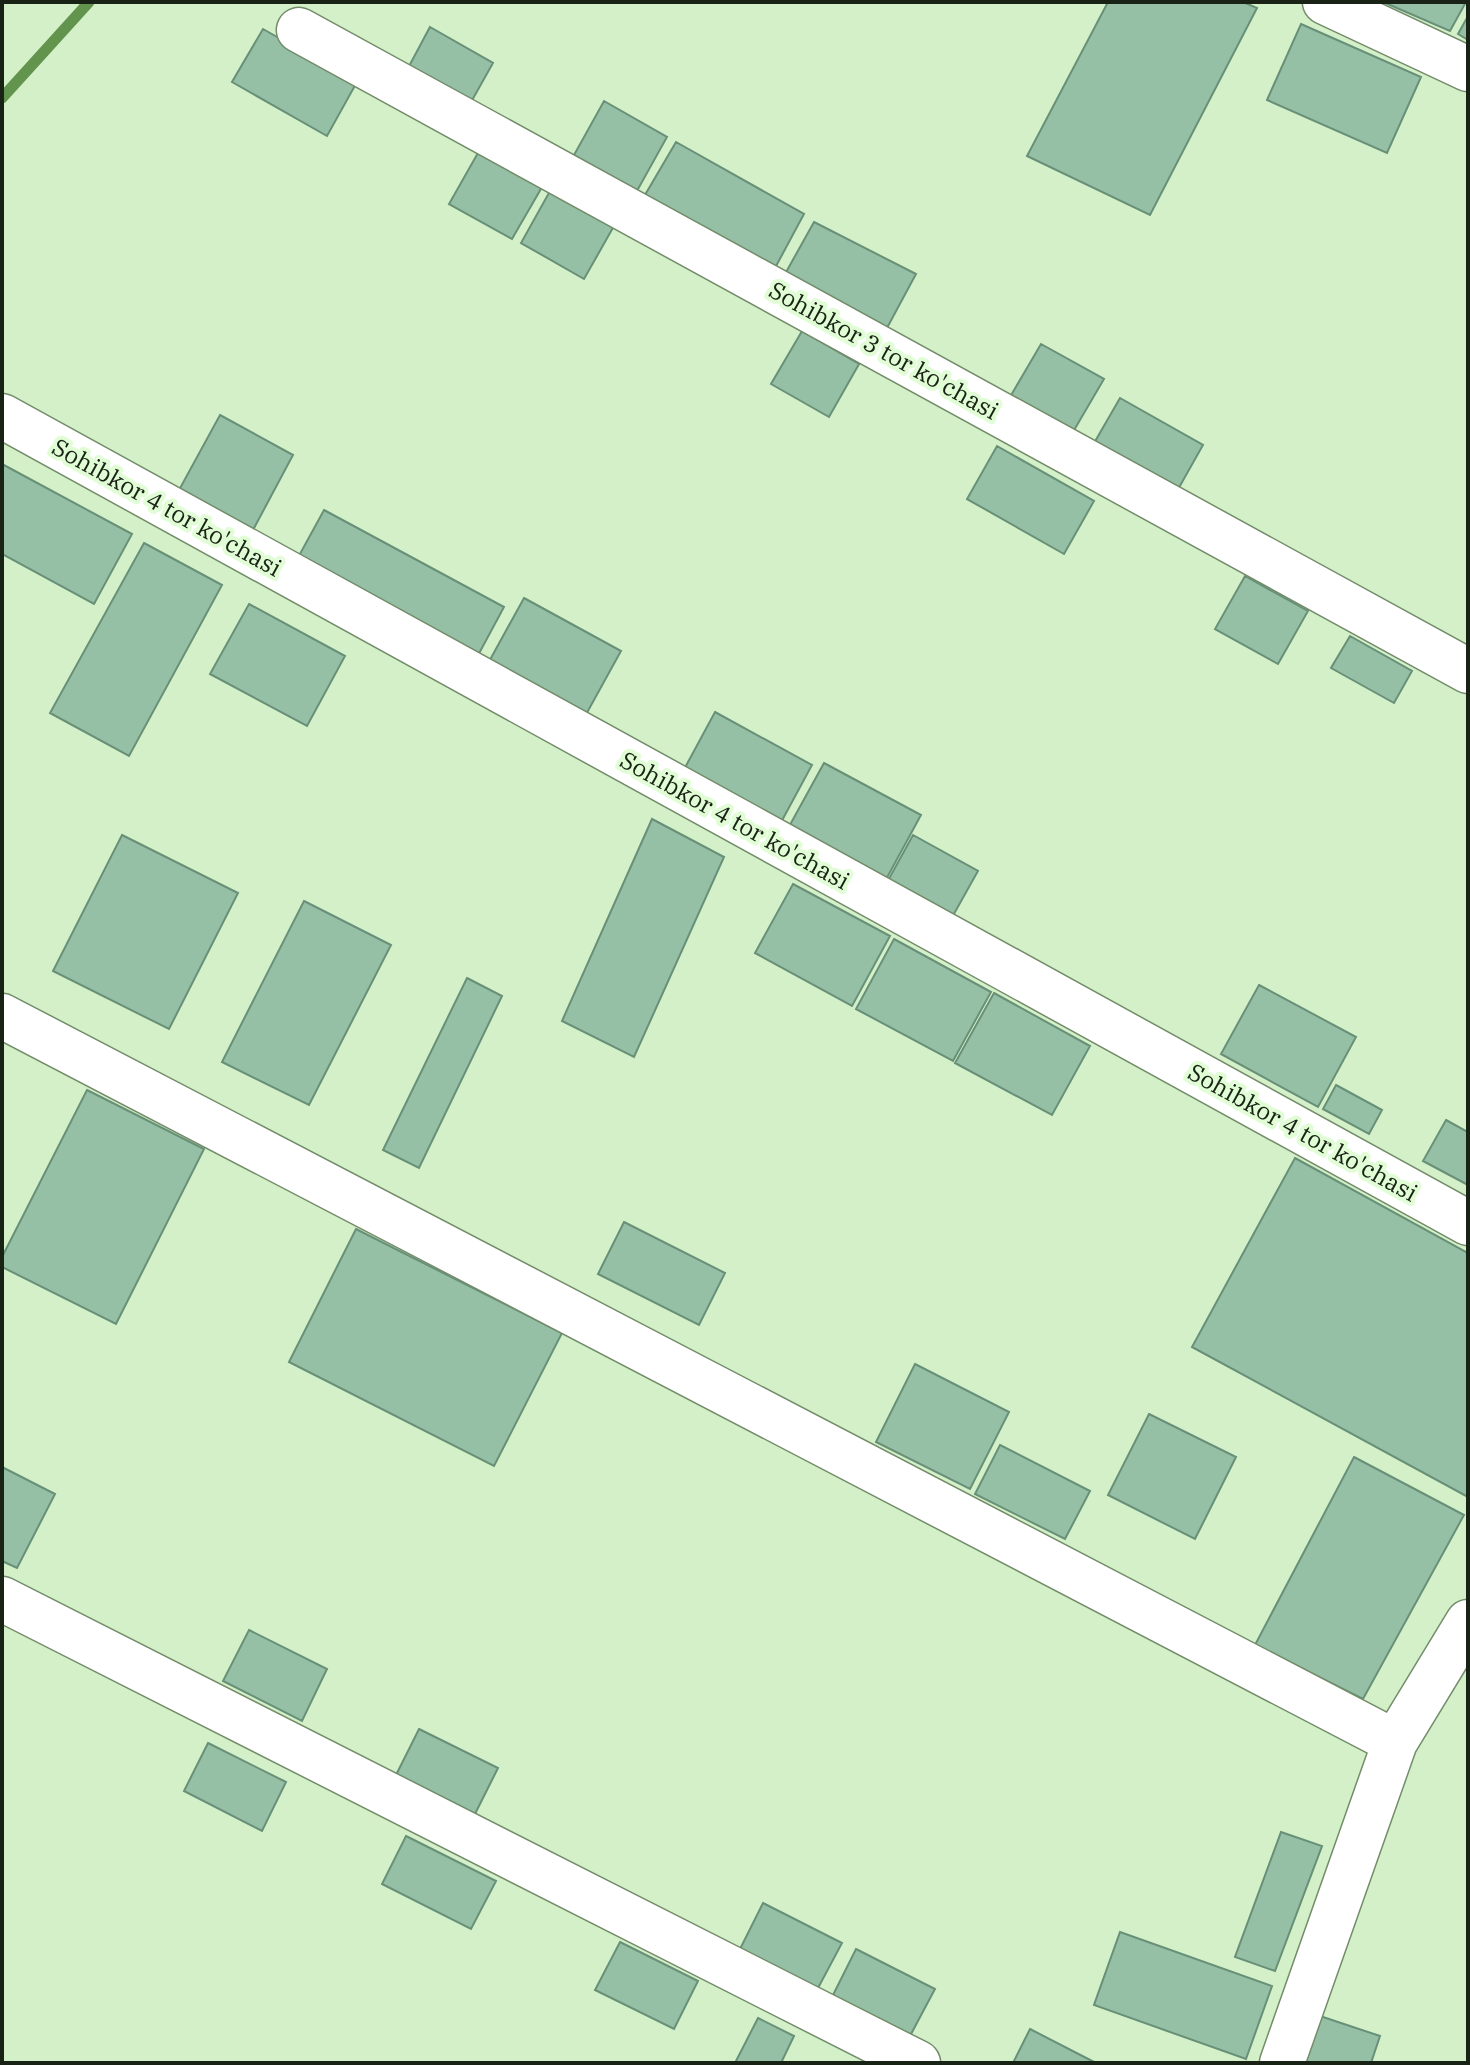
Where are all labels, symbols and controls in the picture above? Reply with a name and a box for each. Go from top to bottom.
street label: Sohibkor 3 tor ko'chasi [763,273,1005,427]
street label: Sohibkor 4 tor ko'chasi [46,430,288,584]
street label: Sohibkor 4 tor ko'chasi [614,743,856,897]
street label: Sohibkor 4 tor ko'chasi [1182,1055,1424,1209]

